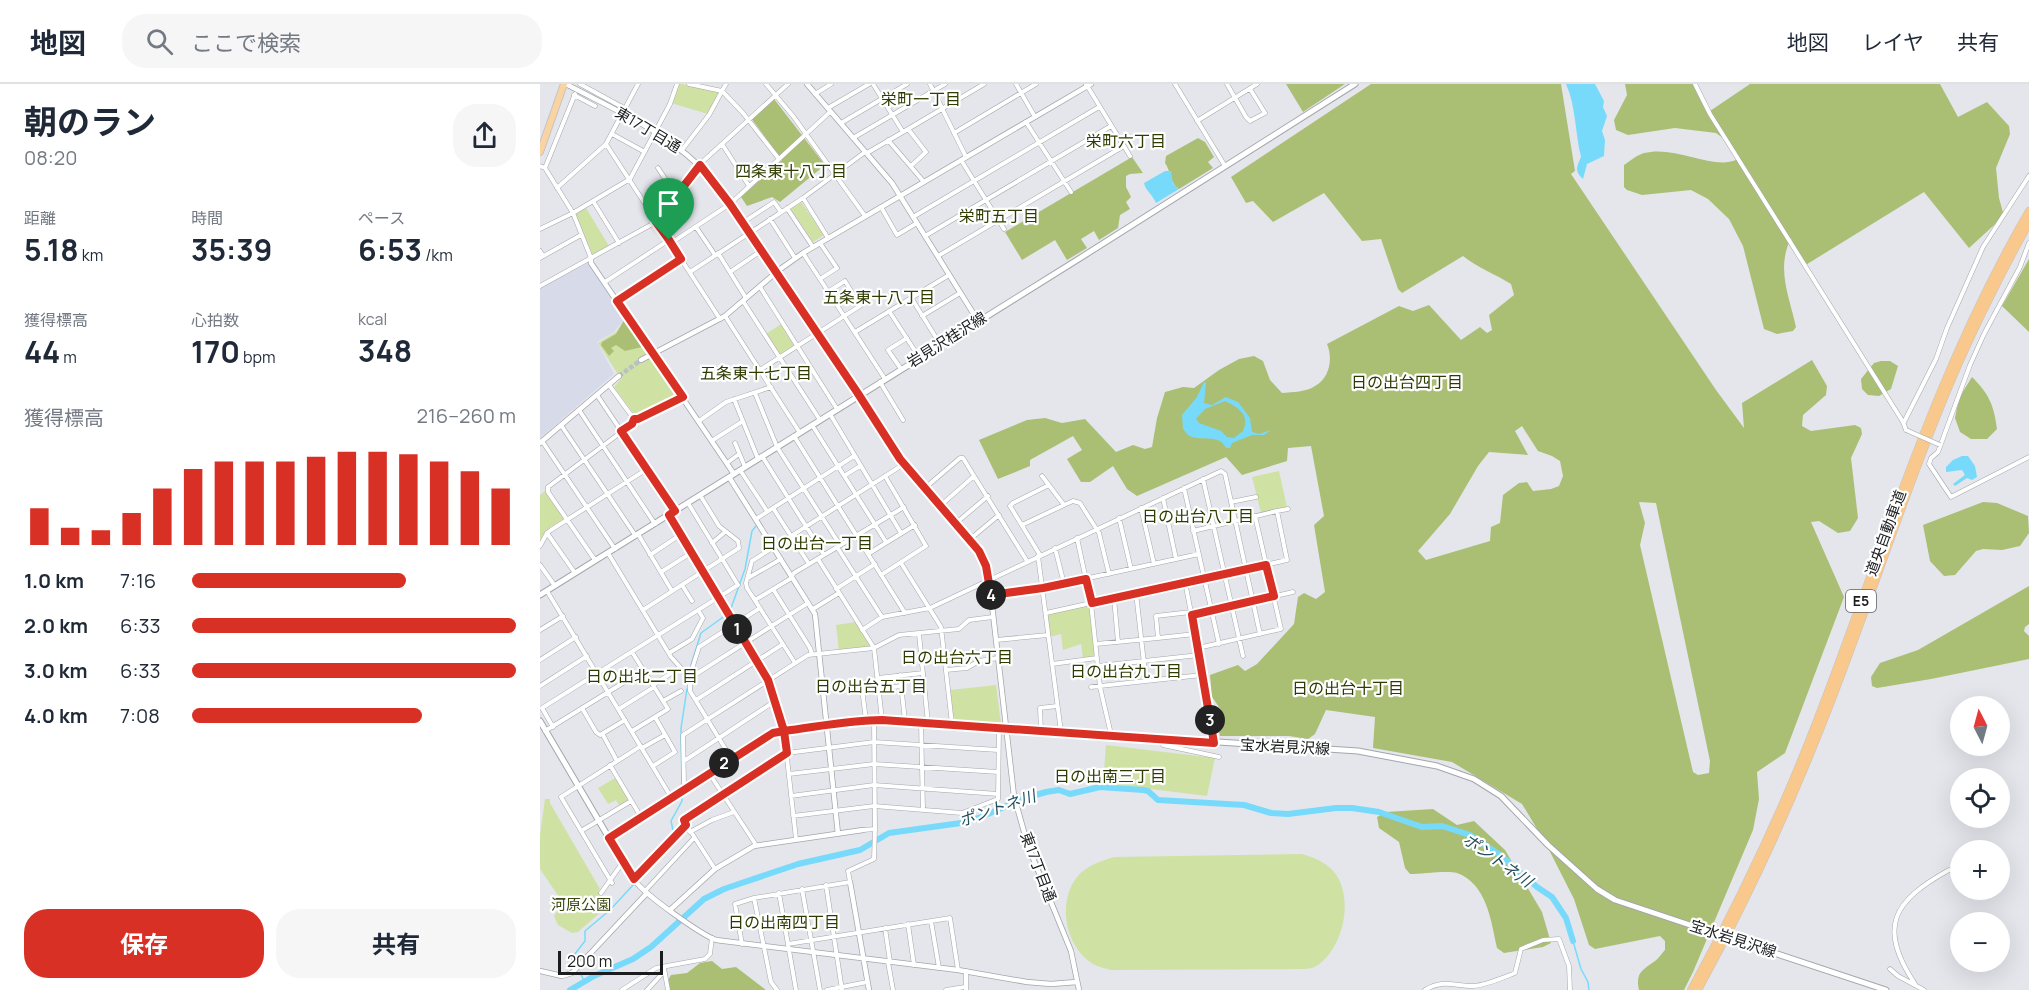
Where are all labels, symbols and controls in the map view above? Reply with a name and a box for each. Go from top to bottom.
search box [122,14,542,68]
text: 地図 [30,23,86,61]
icon: search [143,25,176,58]
text: ここで検索 [191,28,301,58]
text: 地図 [1787,28,1829,56]
text: レイヤ [1862,28,1924,56]
text: 共有 [1957,28,1999,56]
district label: 栄町一丁目 [881,88,961,110]
text: 朝のラン [24,99,156,144]
street label: 東17丁目通 [611,102,685,157]
button: share [453,104,516,167]
district label: 栄町六丁目 [1086,130,1166,152]
text: 08:20 [24,144,77,171]
district label: 四条東十八丁目 [735,160,847,182]
pin [643,178,694,240]
icon: arrive [652,187,685,220]
district label: 栄町五丁目 [959,205,1039,227]
text: 距離 [24,207,56,229]
text: 時間 [191,207,223,229]
text: ペース [358,207,405,229]
text: 5.18 [24,229,79,270]
text: 35:39 [191,229,272,270]
text: 6:53 [358,229,422,270]
text: km [79,244,103,266]
text: /km [422,244,453,266]
district label: 五条東十八丁目 [823,286,935,308]
street label: 岩見沢桂沢線 [903,307,990,372]
text: kcal [358,308,387,330]
text: 獲得標高 [24,309,88,331]
text: 心拍数 [191,309,239,331]
text: 348 [358,330,412,371]
text: 44 [24,331,60,372]
text: 170 [191,331,240,372]
text: m [60,346,77,368]
text: bpm [240,346,276,368]
district label: 五条東十七丁目 [700,362,812,384]
district label: 日の出台四丁目 [1351,371,1463,393]
text: 216–260 m [417,402,516,429]
text: 獲得標高 [24,404,104,431]
street label: 道央自動車道 [1860,487,1911,579]
district label: 日の出台八丁目 [1142,505,1254,527]
district label: 日の出台一丁目 [761,532,873,554]
text: 1.0 km [24,567,84,594]
text: 7:16 [120,567,156,594]
pin: 4 [976,580,1006,610]
text: 4 [986,584,996,606]
road number: E5 [1846,590,1876,612]
text: 2.0 km [24,612,88,639]
text: 6:33 [120,612,161,639]
pin: 1 [722,614,752,644]
text: 1 [733,618,741,640]
district label: 日の出台六丁目 [901,646,1013,668]
text: 3.0 km [24,657,88,684]
text: 6:33 [120,657,161,684]
district label: 日の出台九丁目 [1070,660,1182,682]
district label: 日の出北二丁目 [586,665,698,687]
district label: 日の出台五丁目 [815,675,927,697]
district label: 日の出台十丁目 [1292,677,1404,699]
north arrow [1950,696,2010,756]
map controls [1950,696,2010,972]
text: 4.0 km [24,702,88,729]
text: 7:08 [120,702,160,729]
pin: 3 [1195,705,1225,735]
text: 3 [1205,709,1215,731]
street label: 宝水岩見沢線 [1240,734,1331,759]
pin: 2 [709,748,739,778]
text: 2 [719,752,729,774]
district label: 日の出南三丁目 [1054,765,1166,787]
button: locate [1950,768,2010,828]
water label: ポントネ川 [956,784,1040,831]
water label: ポントネ川 [1459,828,1539,893]
street label: 東17丁目通 [1016,829,1061,905]
button: + [1950,840,2010,900]
park label: 河原公園 [551,894,611,915]
button: 保存 [24,909,264,978]
button: 共有 [276,909,516,978]
district label: 日の出南四丁目 [728,911,840,933]
button: − [1950,912,2010,972]
street label: 宝水岩見沢線 [1687,915,1779,962]
scale bar [558,948,663,976]
text: 200 m [567,950,612,972]

